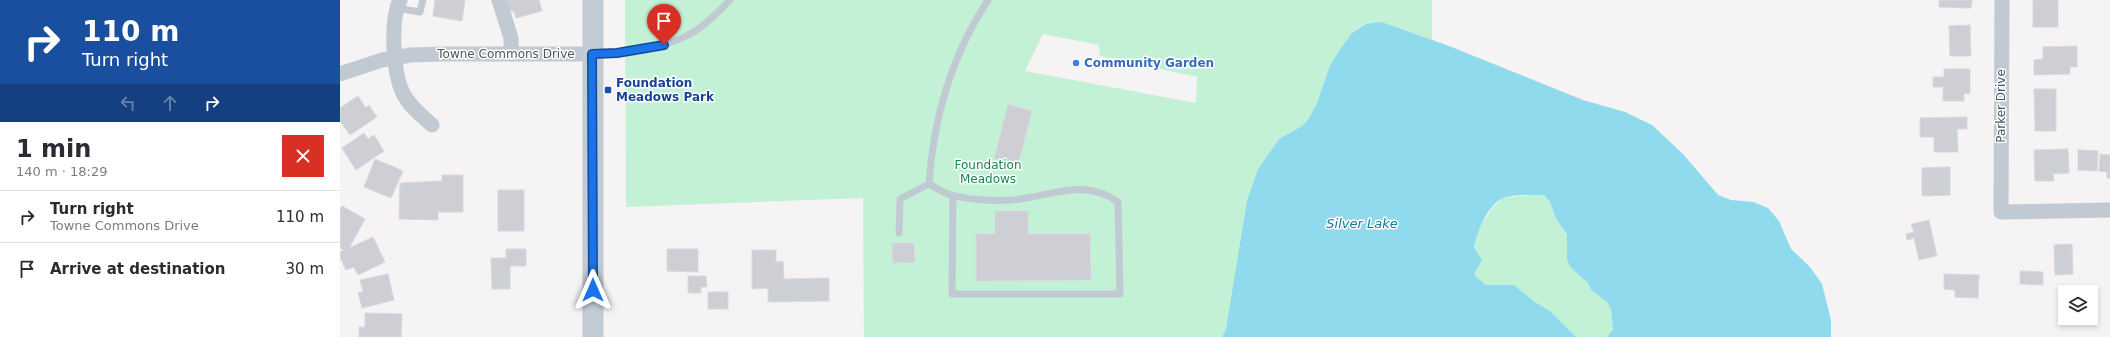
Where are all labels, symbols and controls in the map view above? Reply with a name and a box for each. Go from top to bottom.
pin [647,4,681,45]
icon: arrive [653,10,675,32]
text: 110 m [82,15,179,48]
icon: right [16,16,68,68]
street label: Towne Commons Drive [436,47,575,61]
text: Turn right [82,49,168,70]
place label: Community Garden [1084,56,1214,70]
marker: Community Garden [1071,58,1081,68]
street label: Parker Drive [1994,69,2008,143]
place label: Foundation Meadows Park [616,76,715,104]
marker: Foundation Meadows Park [603,85,613,95]
icon: left [117,92,139,114]
icon: ahead [159,92,181,114]
icon: right [201,92,223,114]
text: 1 min [16,135,91,163]
button: close [282,135,324,177]
park label: Foundation Meadows [955,158,1021,186]
text: 140 m · 18:29 [16,164,107,179]
text: Turn right [50,200,134,218]
icon: right [16,206,38,228]
text: 110 m [276,208,324,226]
water label: Silver Lake [1326,216,1398,231]
text: Towne Commons Drive [50,218,199,233]
icon: arrive [16,258,38,280]
text: Arrive at destination [50,260,225,278]
text: 30 m [286,260,324,278]
position arrow [572,269,614,311]
map controls [2058,285,2098,325]
button: layers [2058,285,2098,325]

